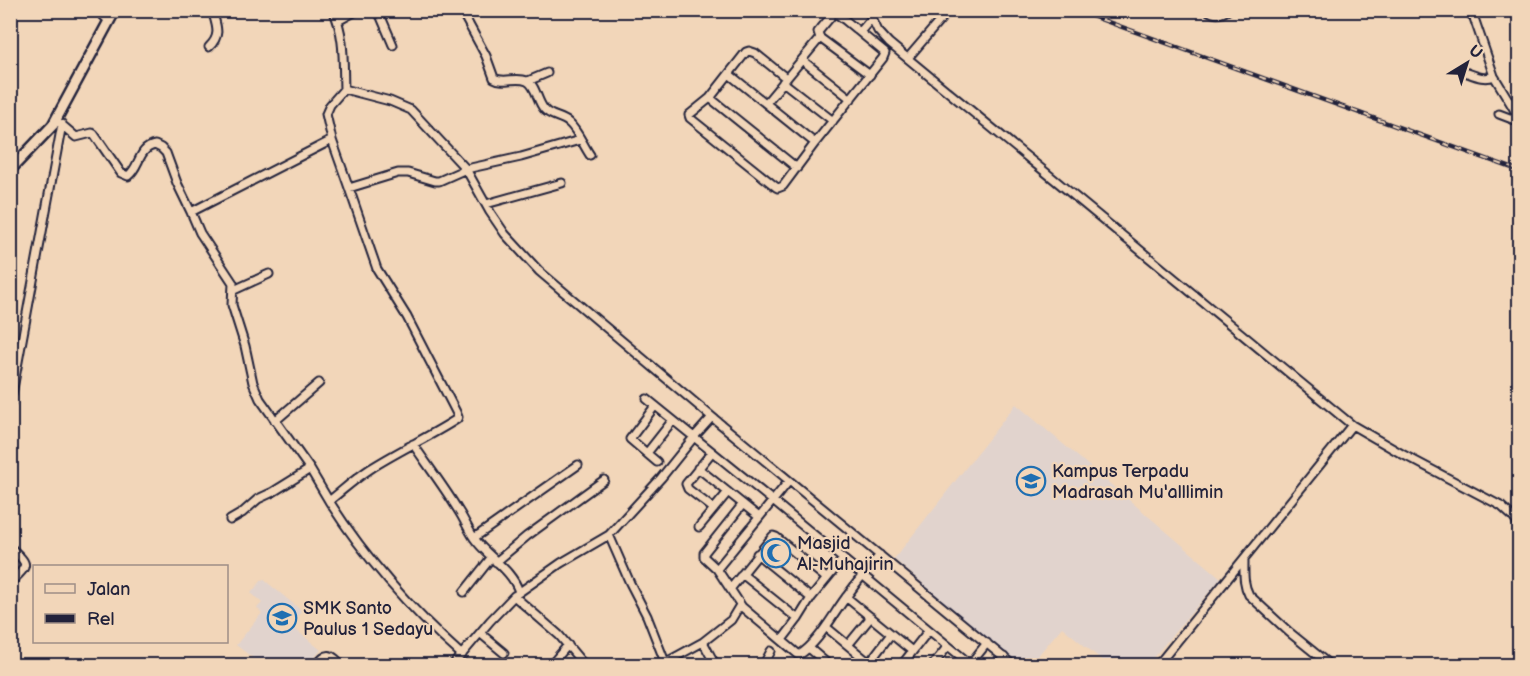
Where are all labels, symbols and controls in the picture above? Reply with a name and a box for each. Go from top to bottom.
north arrow [1437,33,1497,93]
text: U [1465,41,1486,63]
place label: Kampus Terpadu Madrasah Mu'alllimin [1052,461,1223,503]
school or university icon: Kampus Terpadu Madrasah Mu'alllimin [1015,465,1047,497]
place label: Masjid Al-Muhajirin [797,533,894,575]
mosque icon: Masjid Al-Muhajirin [760,537,792,569]
legend [33,565,228,643]
text: Jalan [87,579,130,600]
place label: SMK Santo Paulus 1 Sedayu [303,598,433,640]
school or university icon: SMK Santo Paulus 1 Sedayu [266,602,298,634]
text: Rel [87,609,115,630]

